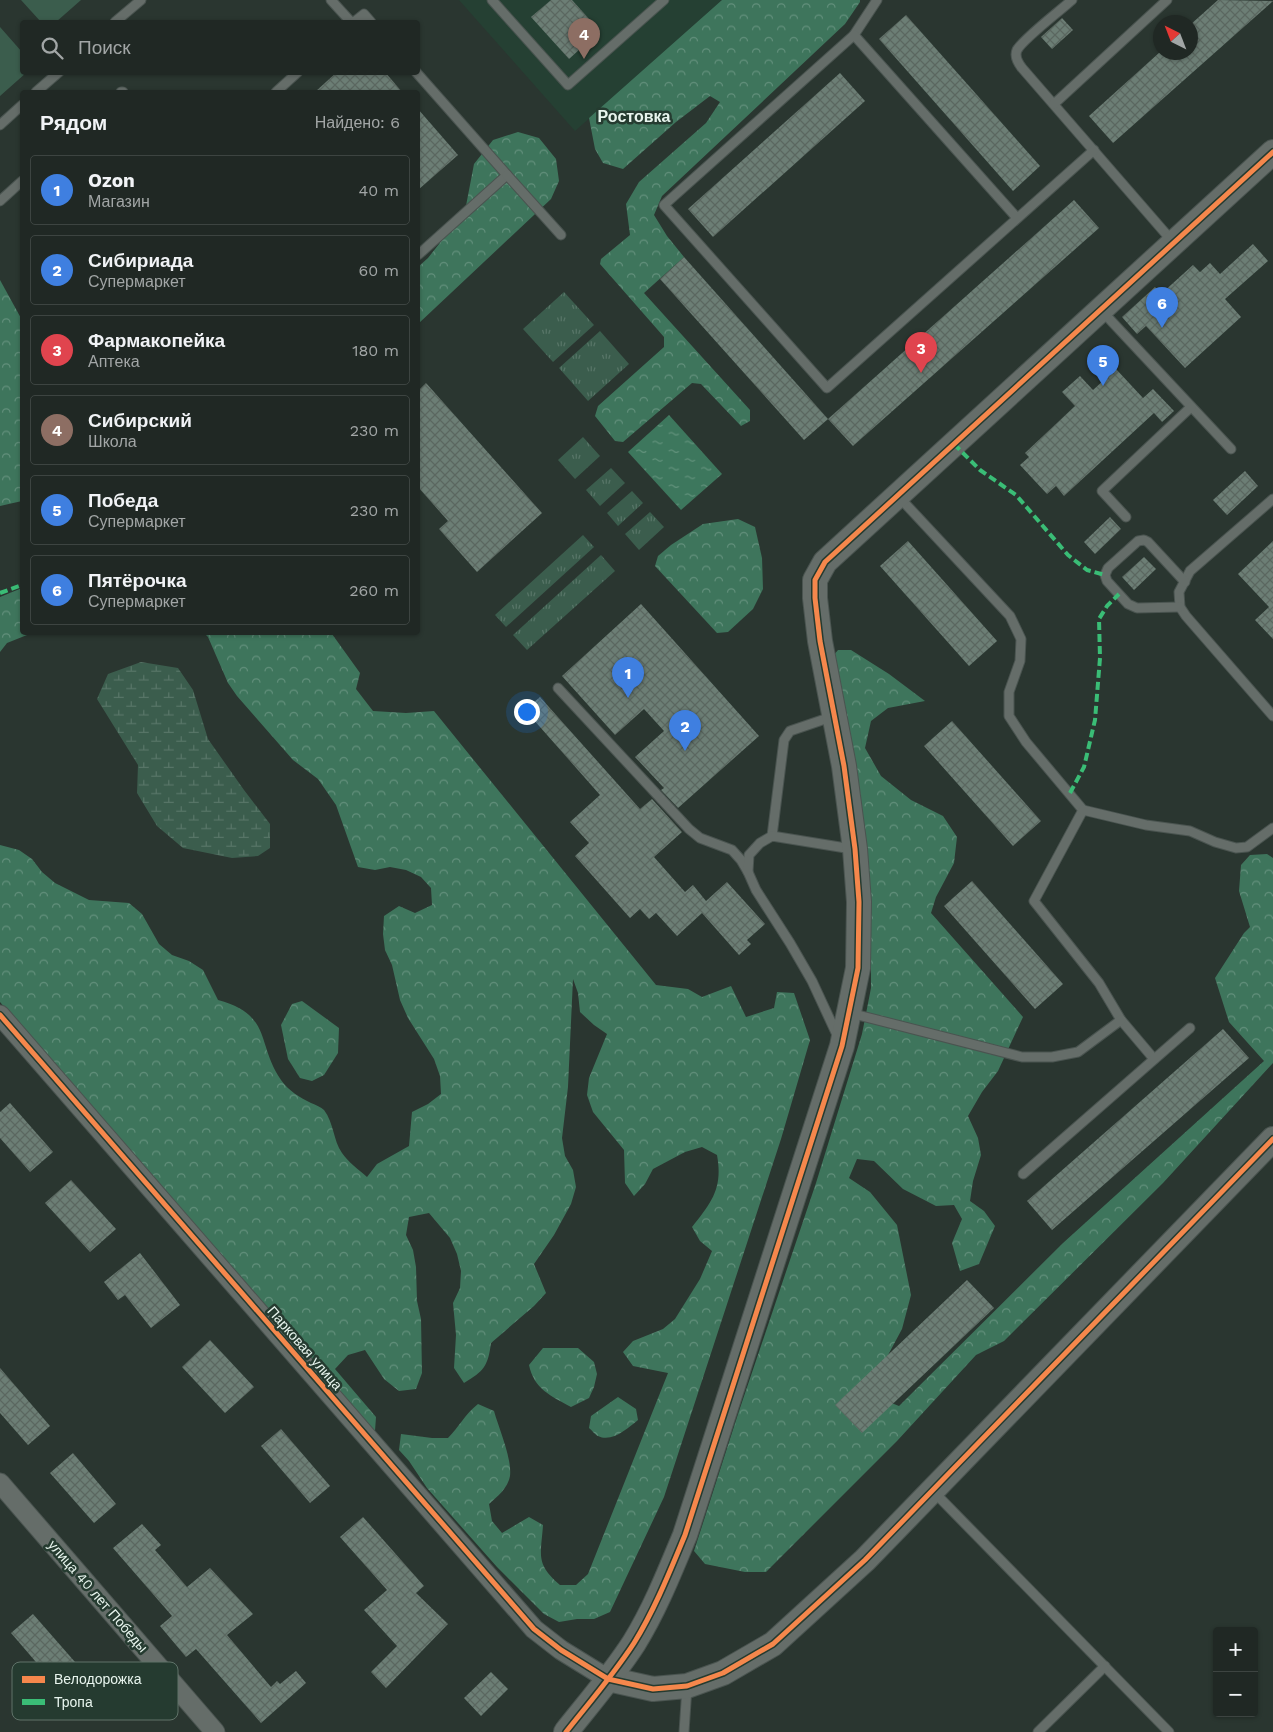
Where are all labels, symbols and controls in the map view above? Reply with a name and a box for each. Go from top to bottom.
north arrow [1153,15,1198,60]
pin: 4 [568,18,600,59]
search box [20,20,420,75]
icon: search [38,34,66,62]
text: Поиск [78,36,131,59]
district label: Ростовка [598,107,671,126]
text: Рядом [40,110,107,135]
text: Найдено: 6 [315,113,400,132]
text: Ozon [88,169,135,192]
text: 1 [54,181,60,200]
text: 40 m [359,181,399,200]
text: Магазин [88,192,150,211]
text: Сибириада [88,249,193,272]
text: 2 [52,261,62,280]
text: 60 m [359,261,399,280]
text: Супермаркет [88,272,186,291]
pin: 6 [1146,287,1178,328]
text: Фармакопейка [88,329,225,352]
pin: 3 [905,332,937,373]
text: 3 [52,341,62,360]
text: 180 m [352,341,399,360]
pin: 5 [1087,345,1119,386]
text: Аптека [88,352,140,371]
text: Сибирский [88,409,192,432]
text: 4 [52,421,62,440]
text: 230 m [350,421,399,440]
text: Школа [88,432,137,451]
text: Победа [88,489,158,512]
text: 5 [52,501,62,520]
text: 230 m [350,501,399,520]
text: Супермаркет [88,512,186,531]
text: Пятёрочка [88,569,186,592]
text: 6 [52,581,62,600]
text: 260 m [349,581,399,600]
text: Супермаркет [88,592,186,611]
pin: 1 [612,657,644,698]
your location [514,699,540,725]
pin: 2 [669,710,701,751]
street label: Парковая улица [264,1303,346,1393]
street label: улица 40 лет Победы [45,1537,151,1655]
map controls [1213,1627,1258,1717]
button: + [1213,1627,1258,1672]
legend [12,1662,178,1720]
text: Велодорожка [54,1671,142,1687]
button: − [1213,1672,1258,1717]
text: Тропа [54,1694,93,1710]

